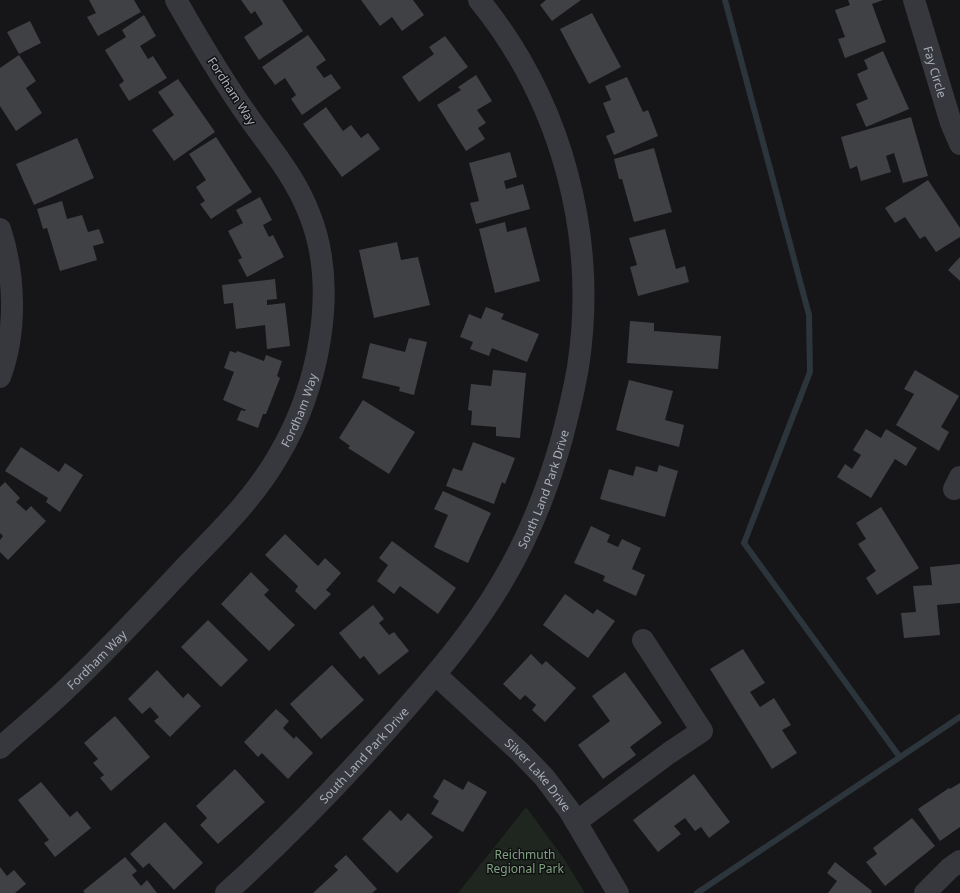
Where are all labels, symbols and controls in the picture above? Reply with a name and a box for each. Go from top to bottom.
street label: Fay Circle [920,44,951,100]
street label: Fordham Way [204,54,261,129]
street label: Fordham Way [276,370,321,450]
street label: South Land Park Drive [513,428,572,551]
street label: Fordham Way [63,625,131,693]
street label: South Land Park Drive [315,703,412,807]
street label: Silver Lake Drive [501,734,576,815]
park label: Reichmuth Regional Park [486,846,564,877]

